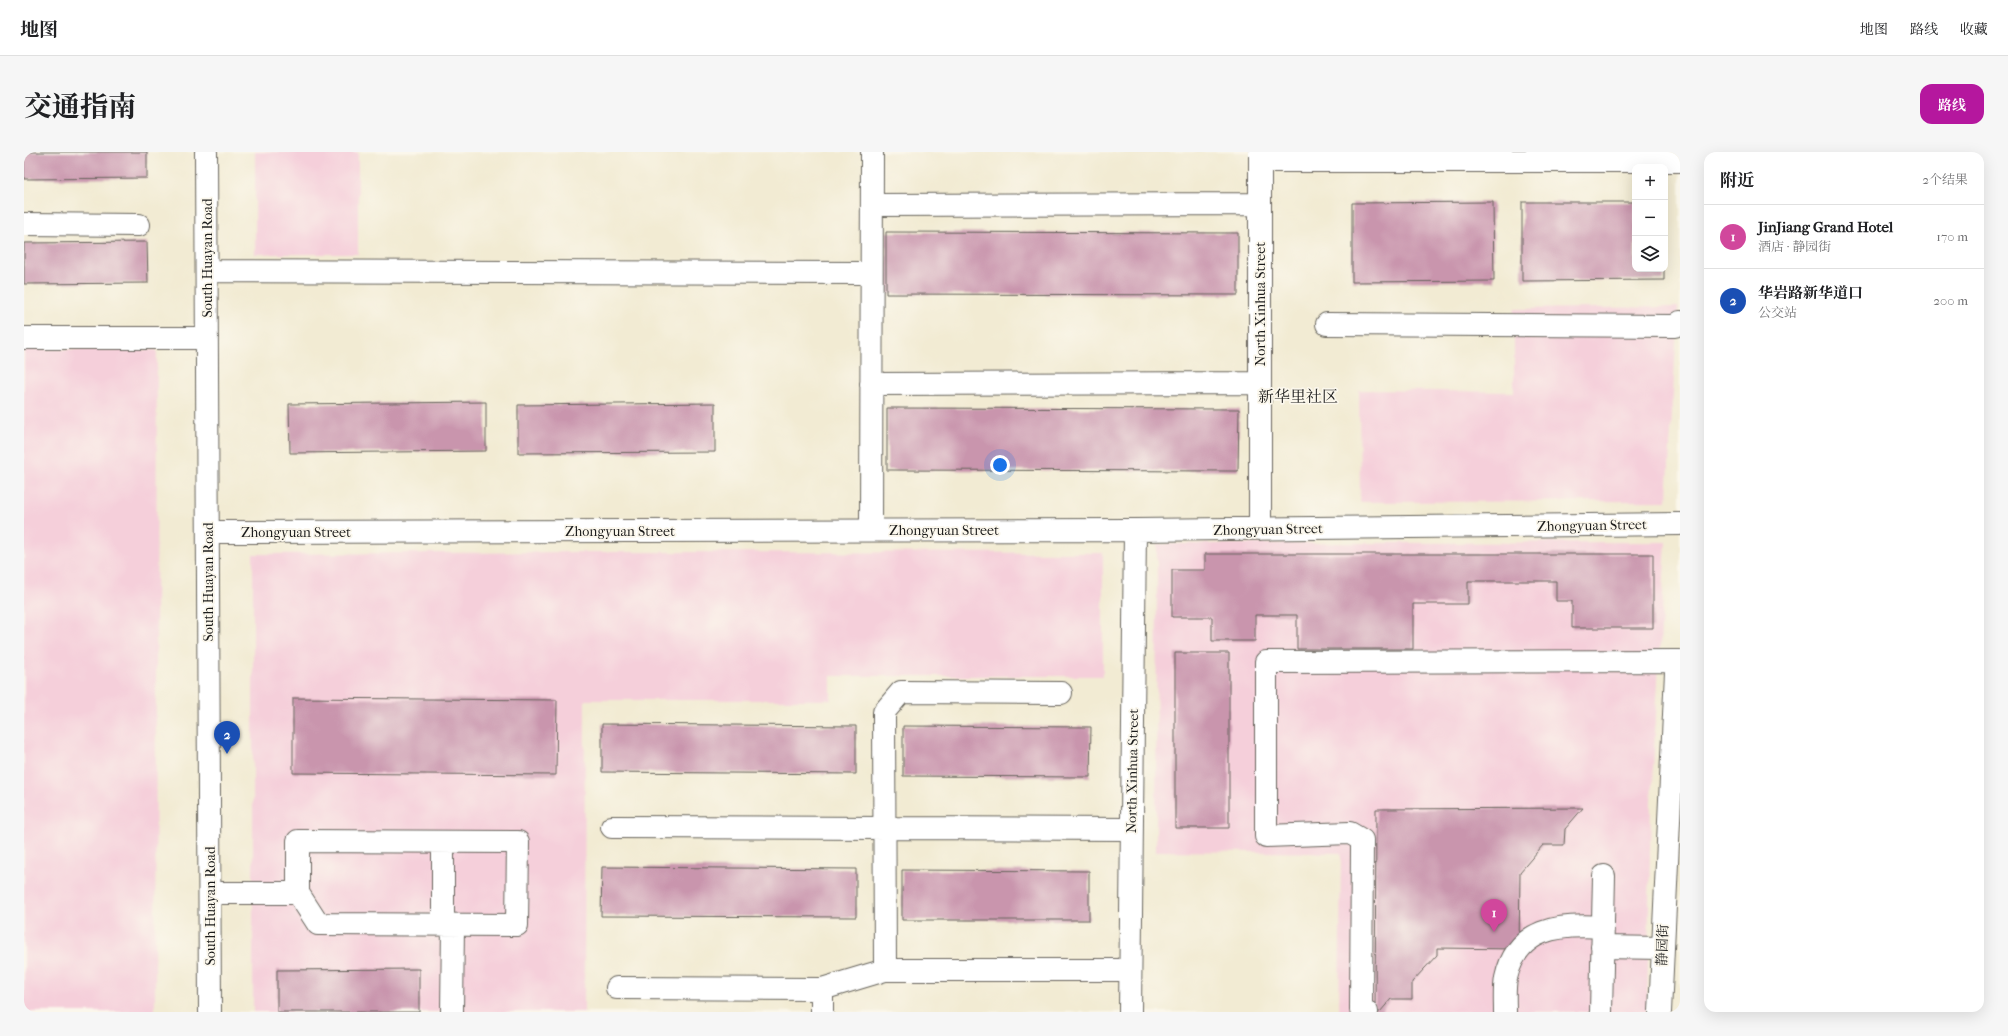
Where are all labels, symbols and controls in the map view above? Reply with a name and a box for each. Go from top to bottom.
text: 地图 [20,19,58,41]
text: 地图 [1860,21,1888,38]
text: 路线 [1910,21,1938,38]
text: 收藏 [1960,21,1988,38]
button: 路线 [1920,84,1984,124]
text: 交通指南 [24,90,136,123]
map controls [1632,164,1668,272]
button: + [1632,164,1668,200]
text: 附近 [1720,170,1754,190]
text: 2个结果 [1922,172,1968,187]
street label: South Huayan Road [199,198,216,318]
button: − [1632,200,1668,236]
text: JinJiang Grand Hotel [1758,218,1893,236]
text: 1 [1731,229,1735,244]
text: 170 m [1936,229,1968,244]
button: layers [1632,236,1668,272]
text: 酒店 · 静园街 [1758,239,1831,254]
street label: North Xinhua Street [1252,242,1269,366]
text: 华岩路新华道口 [1758,284,1863,302]
text: 2 [1730,293,1736,308]
text: 200 m [1933,293,1968,308]
text: 公交站 [1758,305,1797,320]
district label: 新华里社区 [1258,387,1338,406]
your location [990,455,1010,475]
street label: Zhongyuan Street [1537,516,1647,535]
street label: Zhongyuan Street [1213,520,1323,539]
street label: South Huayan Road [200,522,217,642]
street label: Zhongyuan Street [889,522,999,539]
street label: Zhongyuan Street [565,523,675,540]
street label: Zhongyuan Street [241,524,351,541]
street label: North Xinhua Street [1123,709,1142,833]
pin: 2 [214,721,240,754]
street label: South Huayan Road [202,846,219,966]
pin: 1 [1481,899,1507,932]
street label: 静园街 [1653,924,1672,966]

